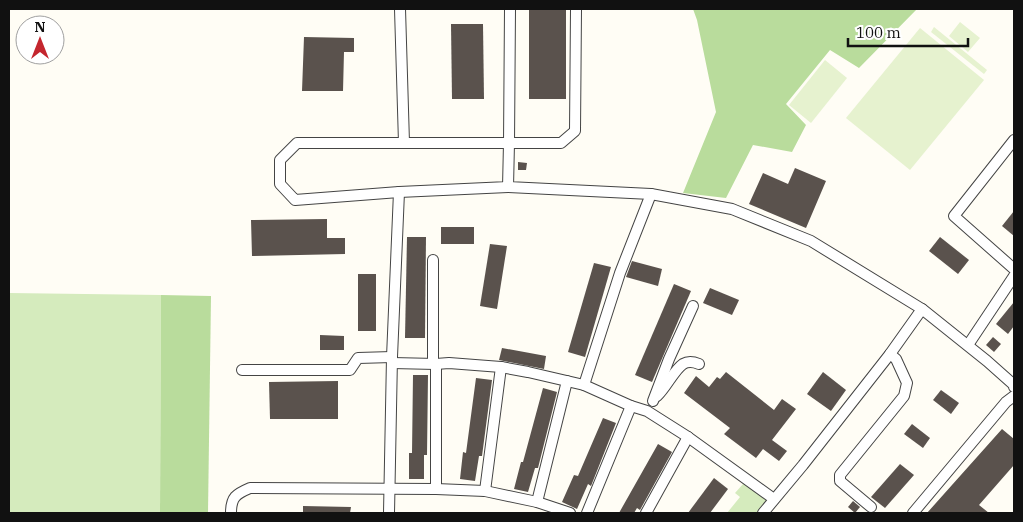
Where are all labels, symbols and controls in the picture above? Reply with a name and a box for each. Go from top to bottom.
north arrow [15,15,65,65]
scale bar [848,15,968,47]
text: N [34,18,46,36]
text: 100 m [856,23,901,42]

